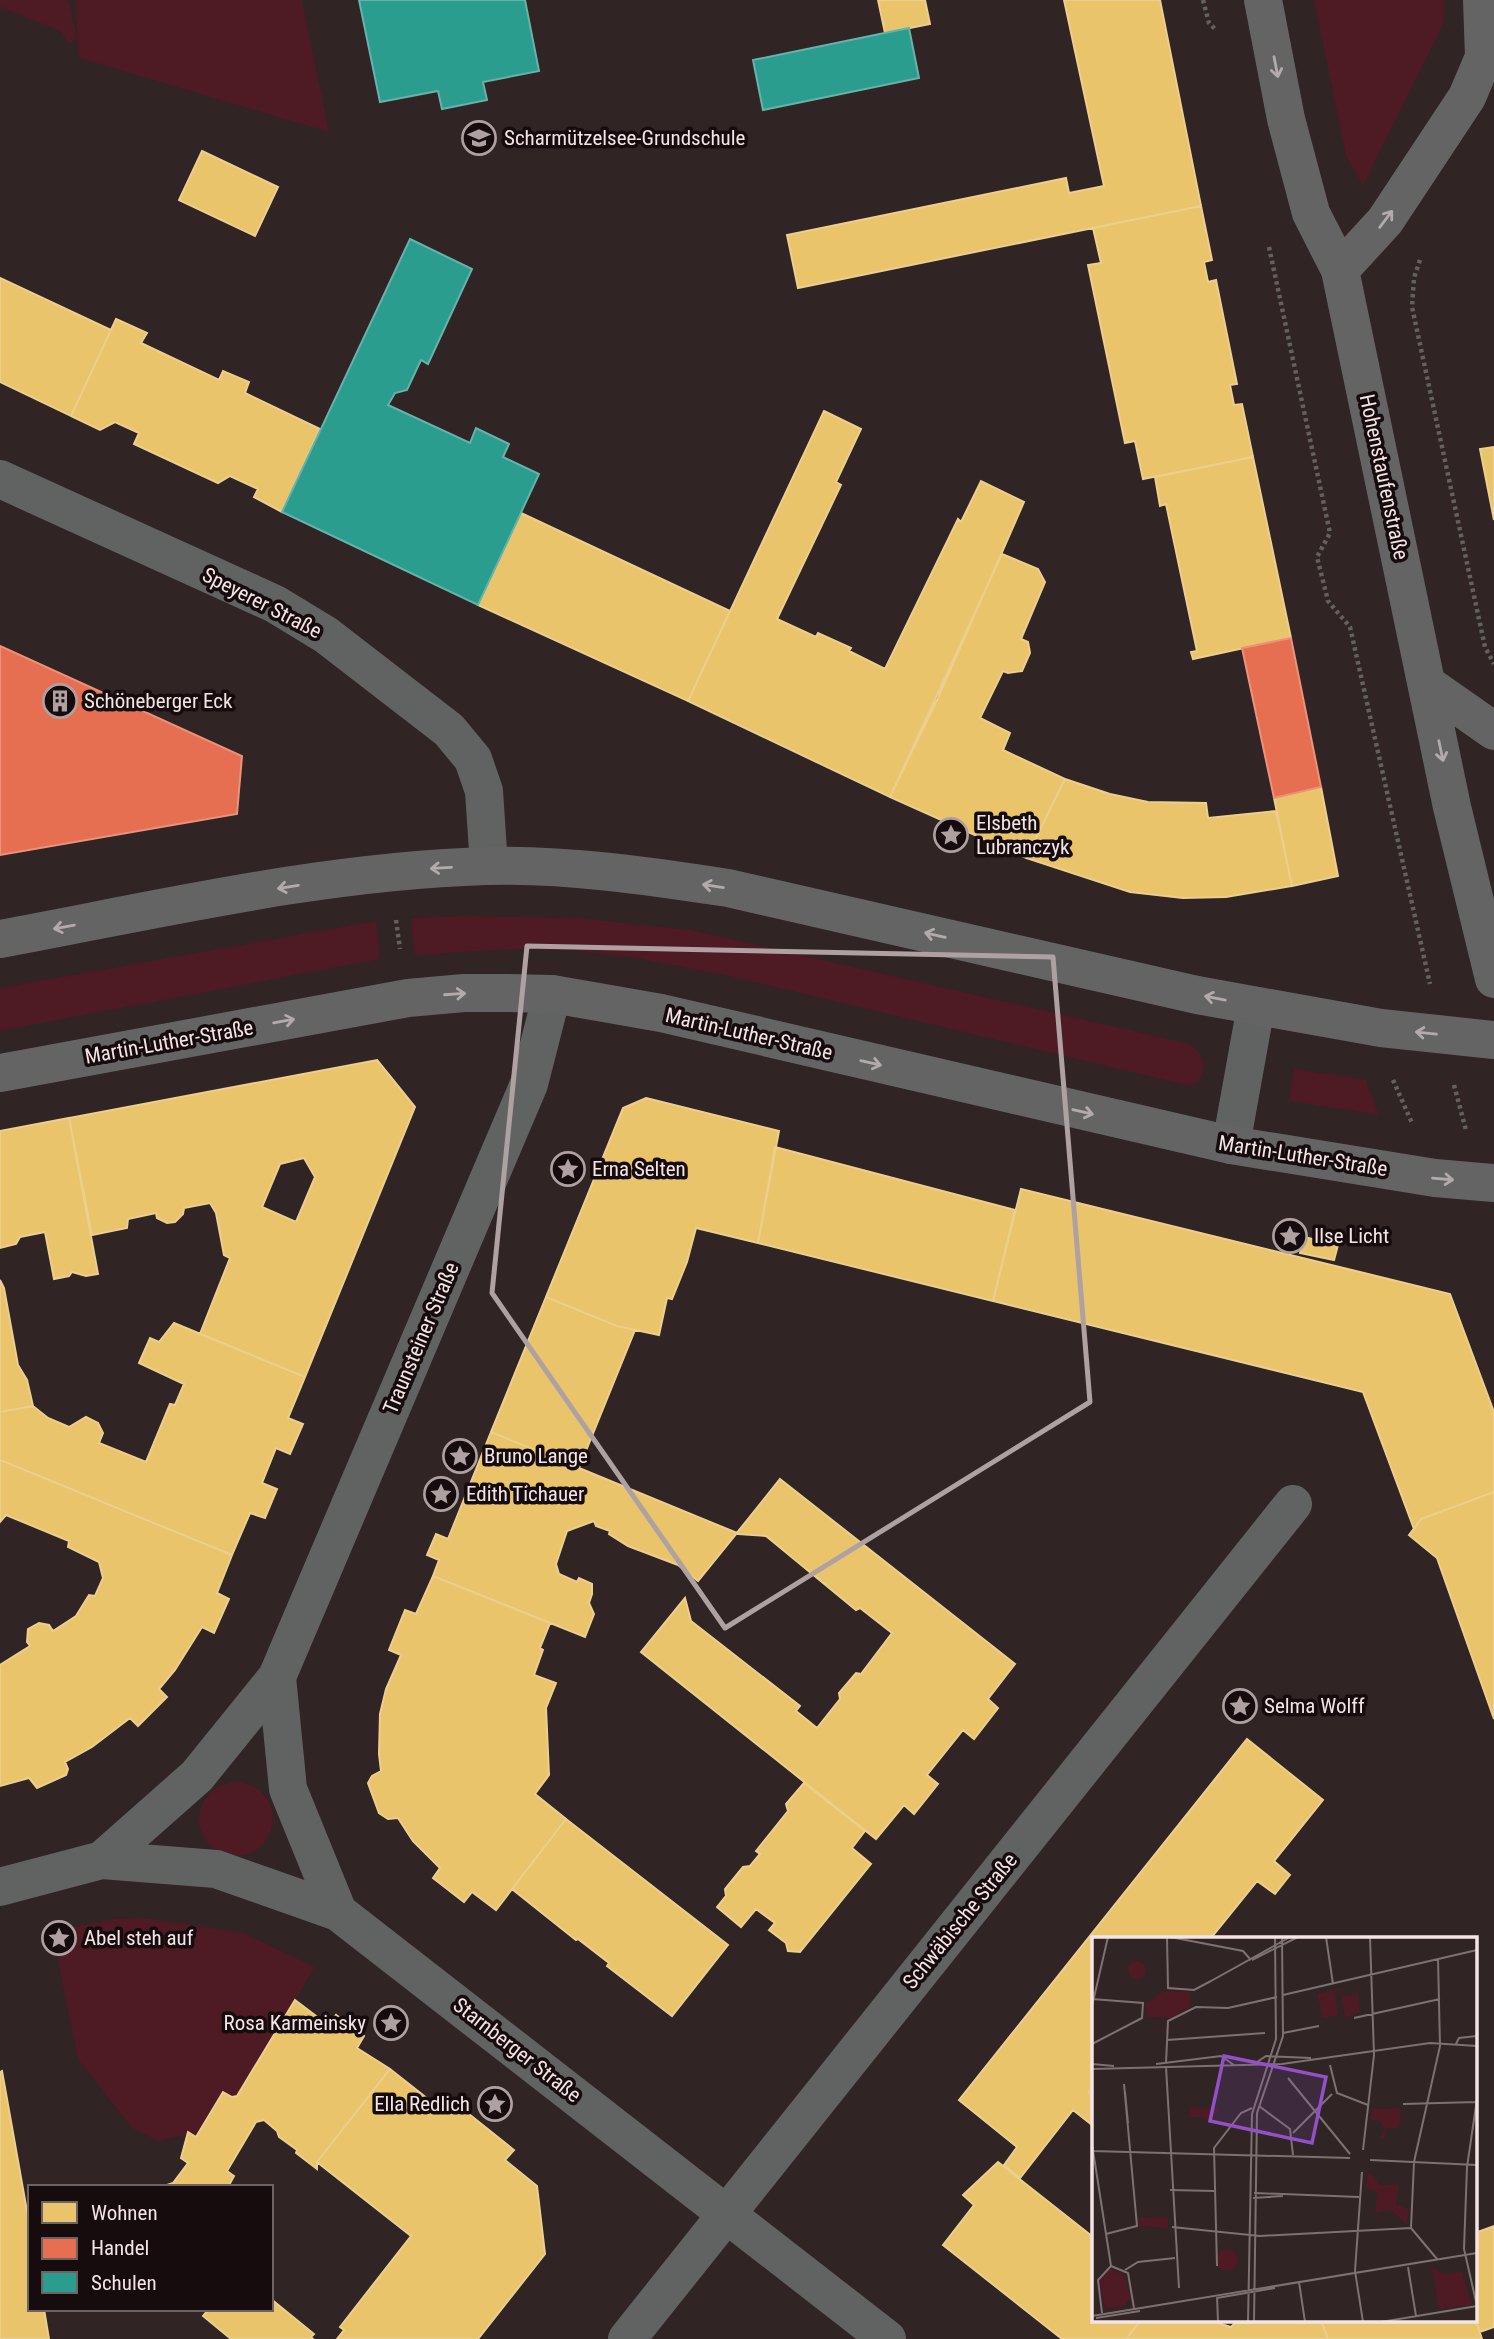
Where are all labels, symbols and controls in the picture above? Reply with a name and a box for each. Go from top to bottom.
one-way arrow [1269,55,1283,78]
school or university icon: Scharmützelsee-Grundschule [460,119,498,157]
place label: Scharmützelsee-Grundschule [504,126,745,150]
one-way arrow [1378,211,1393,229]
street label: Hohenstaufenstraße [1355,392,1413,562]
street label: Speyerer Straße [198,563,326,643]
building icon: Schöneberger Eck [41,682,79,720]
place label: Schöneberger Eck [84,689,233,713]
one-way arrow [1434,739,1448,762]
place label: Elsbeth Lubranczyk [976,811,1070,859]
place icon: Elsbeth Lubranczyk [932,816,970,854]
one-way arrow [430,862,453,875]
one-way arrow [702,879,725,892]
one-way arrow [277,881,300,894]
one-way arrow [53,921,76,934]
one-way arrow [924,928,947,942]
one-way arrow [444,987,466,1000]
one-way arrow [1204,991,1227,1005]
street label: Martin-Luther-Straße [663,1003,835,1065]
one-way arrow [272,1014,295,1027]
street label: Martin-Luther-Straße [83,1015,255,1069]
one-way arrow [1415,1026,1438,1039]
one-way arrow [859,1056,882,1070]
one-way arrow [1071,1106,1094,1120]
street label: Martin-Luther-Straße [1217,1131,1389,1181]
place icon: Erna Selten [549,1150,587,1188]
place label: Erna Selten [592,1157,686,1181]
one-way arrow [1432,1173,1454,1186]
place icon: Ilse Licht [1271,1217,1309,1255]
place label: Ilse Licht [1314,1224,1389,1248]
street label: Traunsteiner Straße [378,1259,464,1417]
place icon: Bruno Lange [441,1437,479,1475]
place label: Bruno Lange [484,1444,588,1468]
place icon: Edith Tichauer [422,1475,460,1513]
place label: Edith Tichauer [466,1482,584,1506]
place icon: Selma Wolff [1221,1687,1259,1725]
place label: Selma Wolff [1264,1694,1365,1718]
street label: Schwäbische Straße [898,1848,1022,1994]
place icon: Abel steh auf [40,1919,78,1957]
place label: Abel steh auf [84,1926,194,1950]
inset map [1092,1937,1476,2322]
street label: Starnberger Straße [448,1993,586,2107]
place icon: Rosa Karmeinsky [372,2004,410,2042]
place label: Rosa Karmeinsky [224,2011,366,2035]
place icon: Ella Redlich [476,2085,514,2123]
place label: Ella Redlich [374,2092,470,2116]
legend [28,2185,273,2311]
text: Wohnen [91,2201,158,2225]
text: Handel [91,2236,149,2260]
text: Schulen [91,2271,157,2295]

